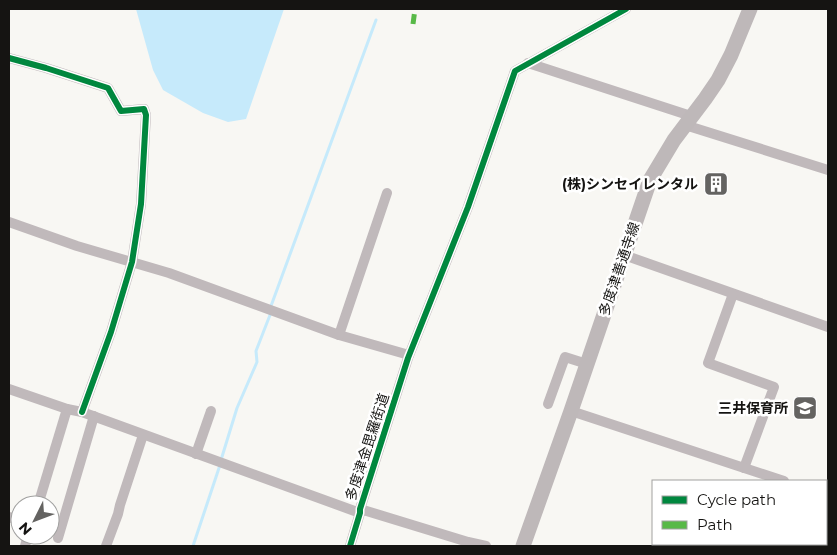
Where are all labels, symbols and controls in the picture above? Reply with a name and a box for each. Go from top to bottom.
building icon: (株)シンセイレンタル [703,171,729,197]
place label: (株)シンセイレンタル [562,175,698,193]
street label: 多度津善通寺線 [595,220,643,318]
street label: 多度津金毘羅街道 [341,391,393,503]
school or university icon: 三井保育所 [792,395,818,421]
place label: 三井保育所 [718,399,788,417]
legend [652,480,827,545]
text: Cycle path [697,490,776,509]
north arrow [10,495,60,545]
text: Path [697,515,733,534]
text: N [15,518,36,539]

